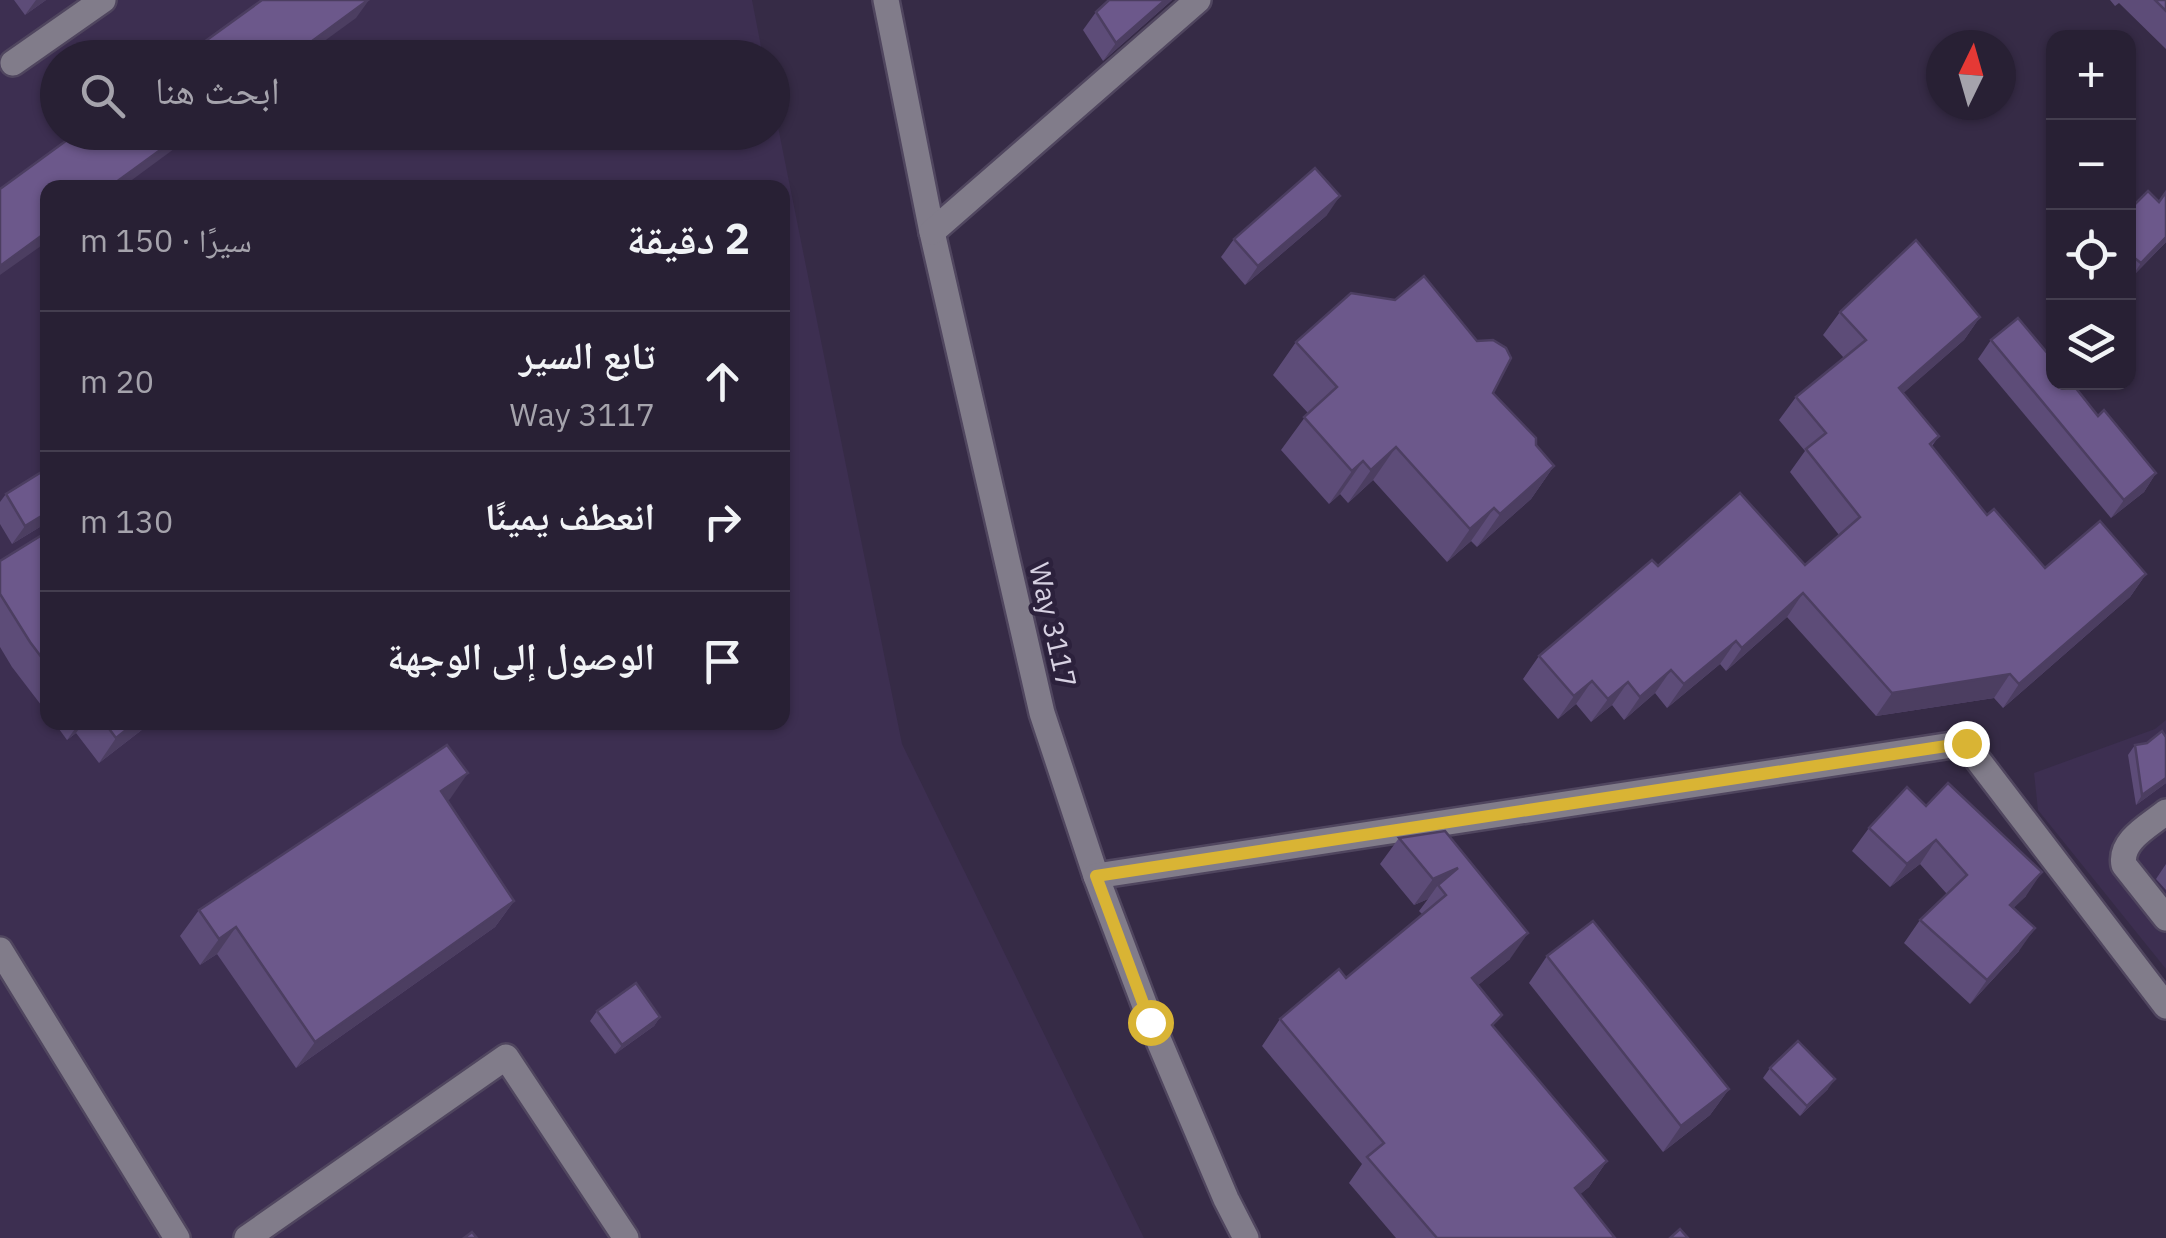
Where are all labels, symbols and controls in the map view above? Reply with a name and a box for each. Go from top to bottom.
north arrow [1926,30,2016,120]
map controls [2046,30,2136,390]
button: + [2046,30,2136,120]
search box [40,40,790,150]
text: ابحث هنا [155,65,280,114]
icon: search [75,68,130,123]
button: − [2046,120,2136,210]
button: locate [2046,210,2136,300]
text: 2 دقيقة [627,211,750,266]
text: سيرًا · 150 m [80,219,252,261]
button: layers [2046,300,2136,390]
text: تابع السير [519,330,655,379]
icon: ahead [695,354,750,409]
text: 20 m [80,360,154,402]
text: Way 3117 [510,393,655,435]
text: انعطف يمينًا [485,491,655,540]
icon: right [695,494,750,549]
text: 130 m [80,500,173,542]
street label: Way 3117 [1021,559,1086,691]
text: الوصول إلى الوجهة [387,631,655,680]
icon: arrive [695,634,750,689]
route end [1944,721,1990,767]
route start [1128,1000,1174,1046]

